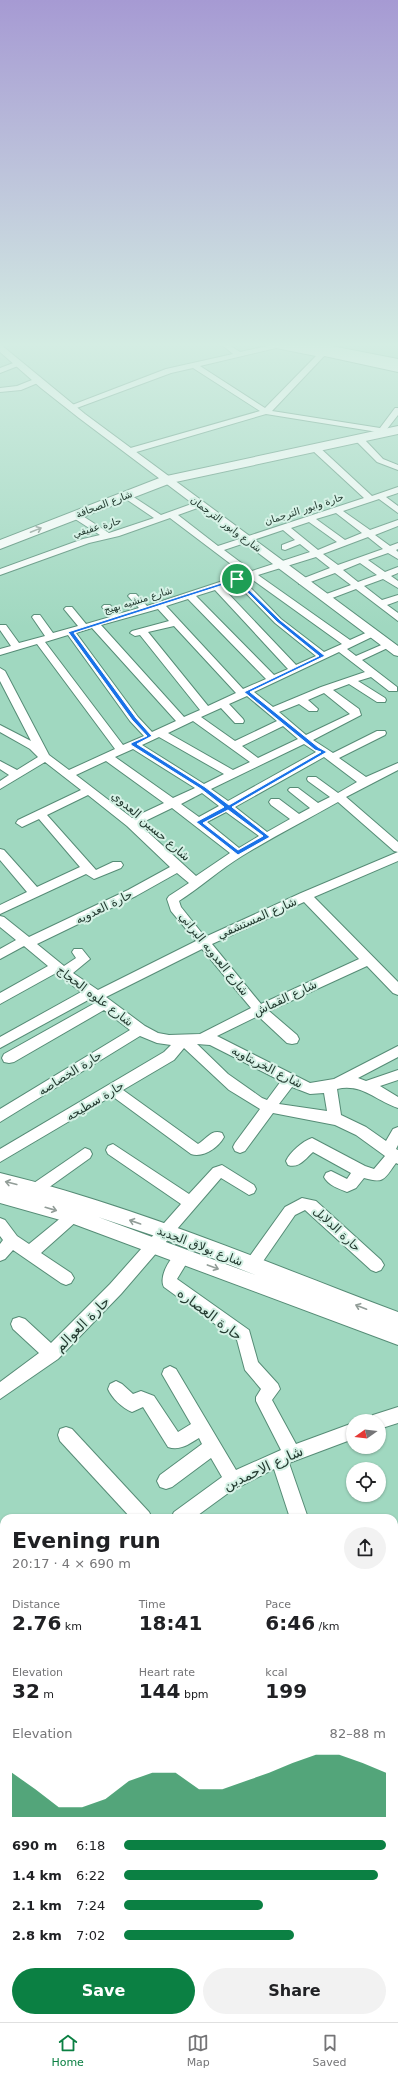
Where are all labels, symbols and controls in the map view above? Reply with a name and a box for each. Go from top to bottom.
street label: شارع الصحافة [74,488,134,521]
street label: حارة وابور الترجمان [263,491,345,528]
street label: شارع وابور الترجمان [188,494,264,555]
street label: حارة عفيفي [71,515,123,540]
one-way arrow [30,526,42,534]
pin [220,562,254,596]
icon: arrive [226,568,248,590]
street label: شارع منشيه بهيج [102,584,174,617]
street label: شارع حسين العدوي [108,788,193,865]
street label: حارة العدويه [73,887,135,928]
street label: شارع المستشفي [215,894,299,943]
street label: شارع العدويه البراني [175,910,252,999]
street label: شارع علوه الحجاج [54,963,136,1030]
street label: شارع القماش [251,977,320,1020]
street label: شارع الخربتاويه [229,1043,305,1092]
street label: حارة الخصاصه [36,1048,105,1099]
street label: حارة سطيحه [64,1078,127,1125]
one-way arrow [5,1178,18,1186]
street label: حارة الدلايل [310,1204,364,1255]
one-way arrow [44,1206,57,1213]
one-way arrow [128,1218,141,1225]
street label: شارع بولاق الجديد [155,1223,245,1270]
one-way arrow [206,1264,218,1272]
street label: حارة العصاره [174,1284,246,1344]
street label: حارة العوالم [51,1293,113,1355]
one-way arrow [356,1302,368,1310]
north arrow [346,1414,386,1454]
map controls [346,1414,386,1502]
street label: شارع الاحمدين [221,1443,306,1494]
button: locate [346,1462,386,1502]
button: share [344,1527,386,1569]
text: Evening run [12,1528,161,1553]
text: 20:17 · 4 × 690 m [12,1556,131,1571]
text: Distance [12,1598,60,1611]
text: Time [139,1598,166,1611]
text: Pace [265,1598,291,1611]
text: 2.76 [12,1611,61,1635]
text: 18:41 [139,1611,202,1635]
text: 6:46 [265,1611,315,1635]
text: km [61,1620,82,1633]
text: /km [315,1620,339,1633]
text: Elevation [12,1666,63,1679]
text: Heart rate [139,1666,195,1679]
text: kcal [265,1666,288,1679]
text: 32 [12,1679,40,1703]
text: 144 [139,1679,180,1703]
text: 199 [265,1679,307,1703]
text: m [40,1688,54,1701]
text: bpm [180,1688,209,1701]
text: Elevation [12,1726,72,1741]
text: 82–88 m [330,1726,386,1741]
text: 690 m [12,1838,57,1853]
text: 6:18 [76,1838,105,1853]
text: 1.4 km [12,1868,62,1883]
text: 6:22 [76,1868,105,1883]
text: 2.1 km [12,1898,62,1913]
text: 7:24 [76,1898,105,1913]
text: 2.8 km [12,1928,62,1943]
text: 7:02 [76,1928,105,1943]
button: Save [12,1968,195,2014]
button: Share [203,1968,386,2014]
tab: Home [51,2032,84,2069]
tab: Map [187,2032,210,2069]
tab: Saved [313,2032,347,2069]

